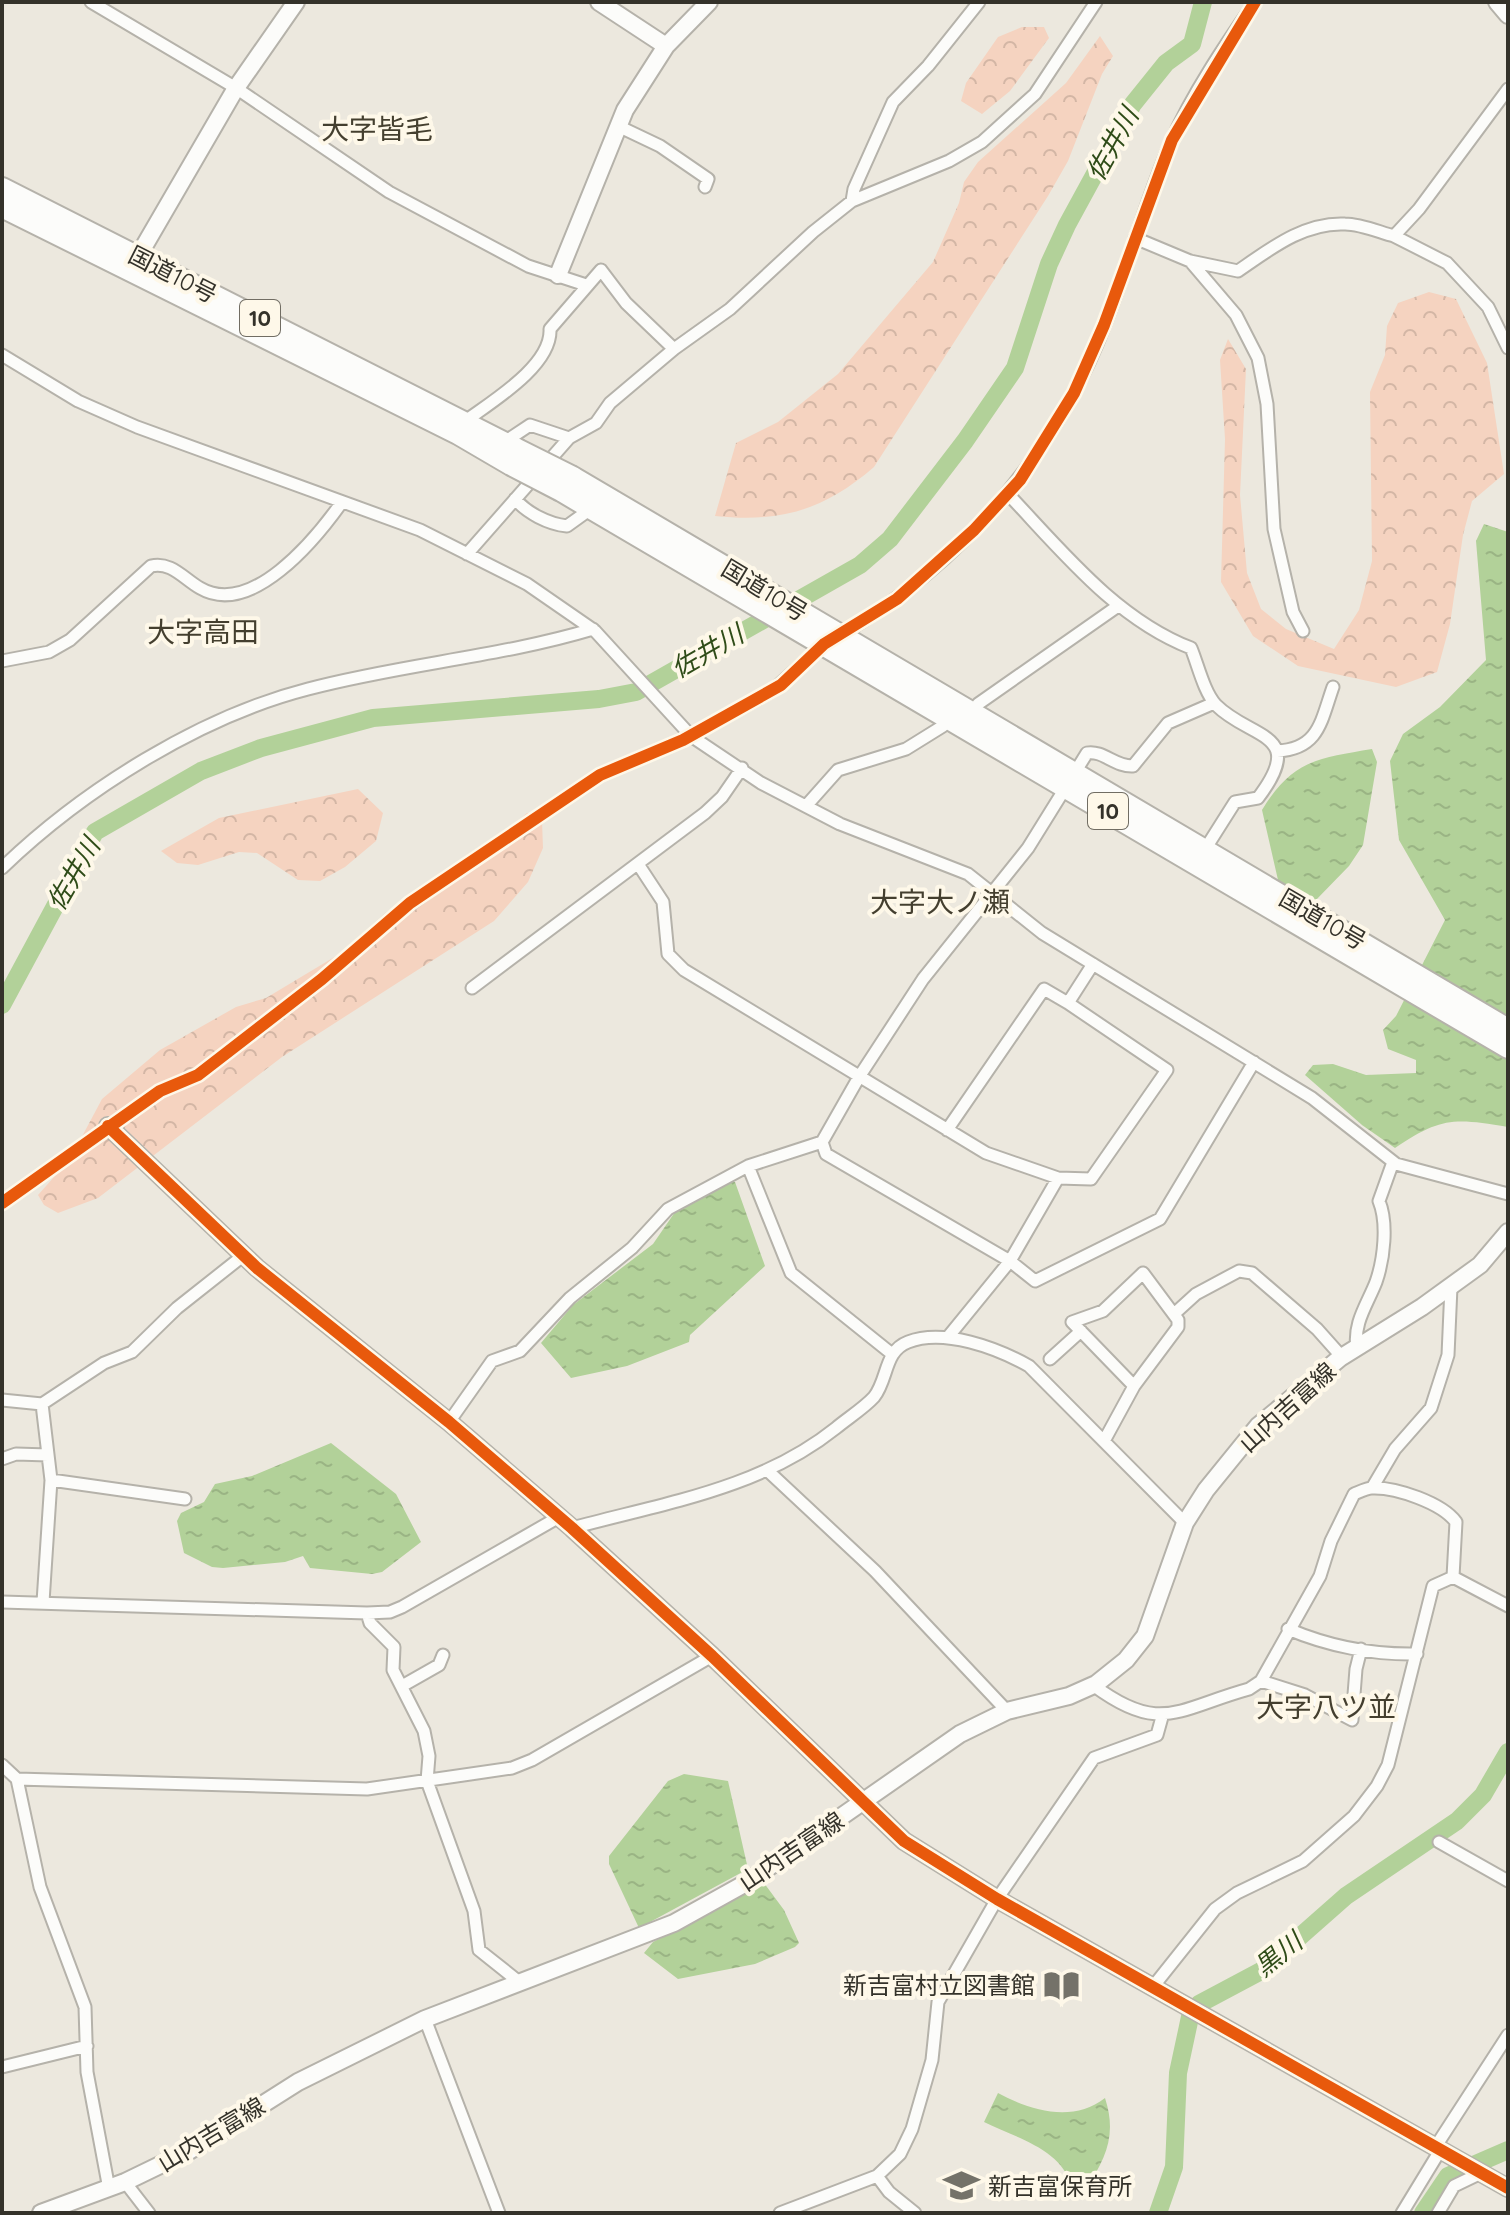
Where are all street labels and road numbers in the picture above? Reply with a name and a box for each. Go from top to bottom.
street label: 国道10号 [124,239,222,309]
road number: 10 [240,300,280,336]
street label: 国道10号 [716,553,814,627]
road number: 10 [1088,793,1128,829]
street label: 国道10号 [1274,882,1372,956]
street label: 山内吉富線 [1232,1356,1342,1458]
street label: 山内吉富線 [733,1805,849,1897]
street label: 山内吉富線 [152,2090,270,2178]

